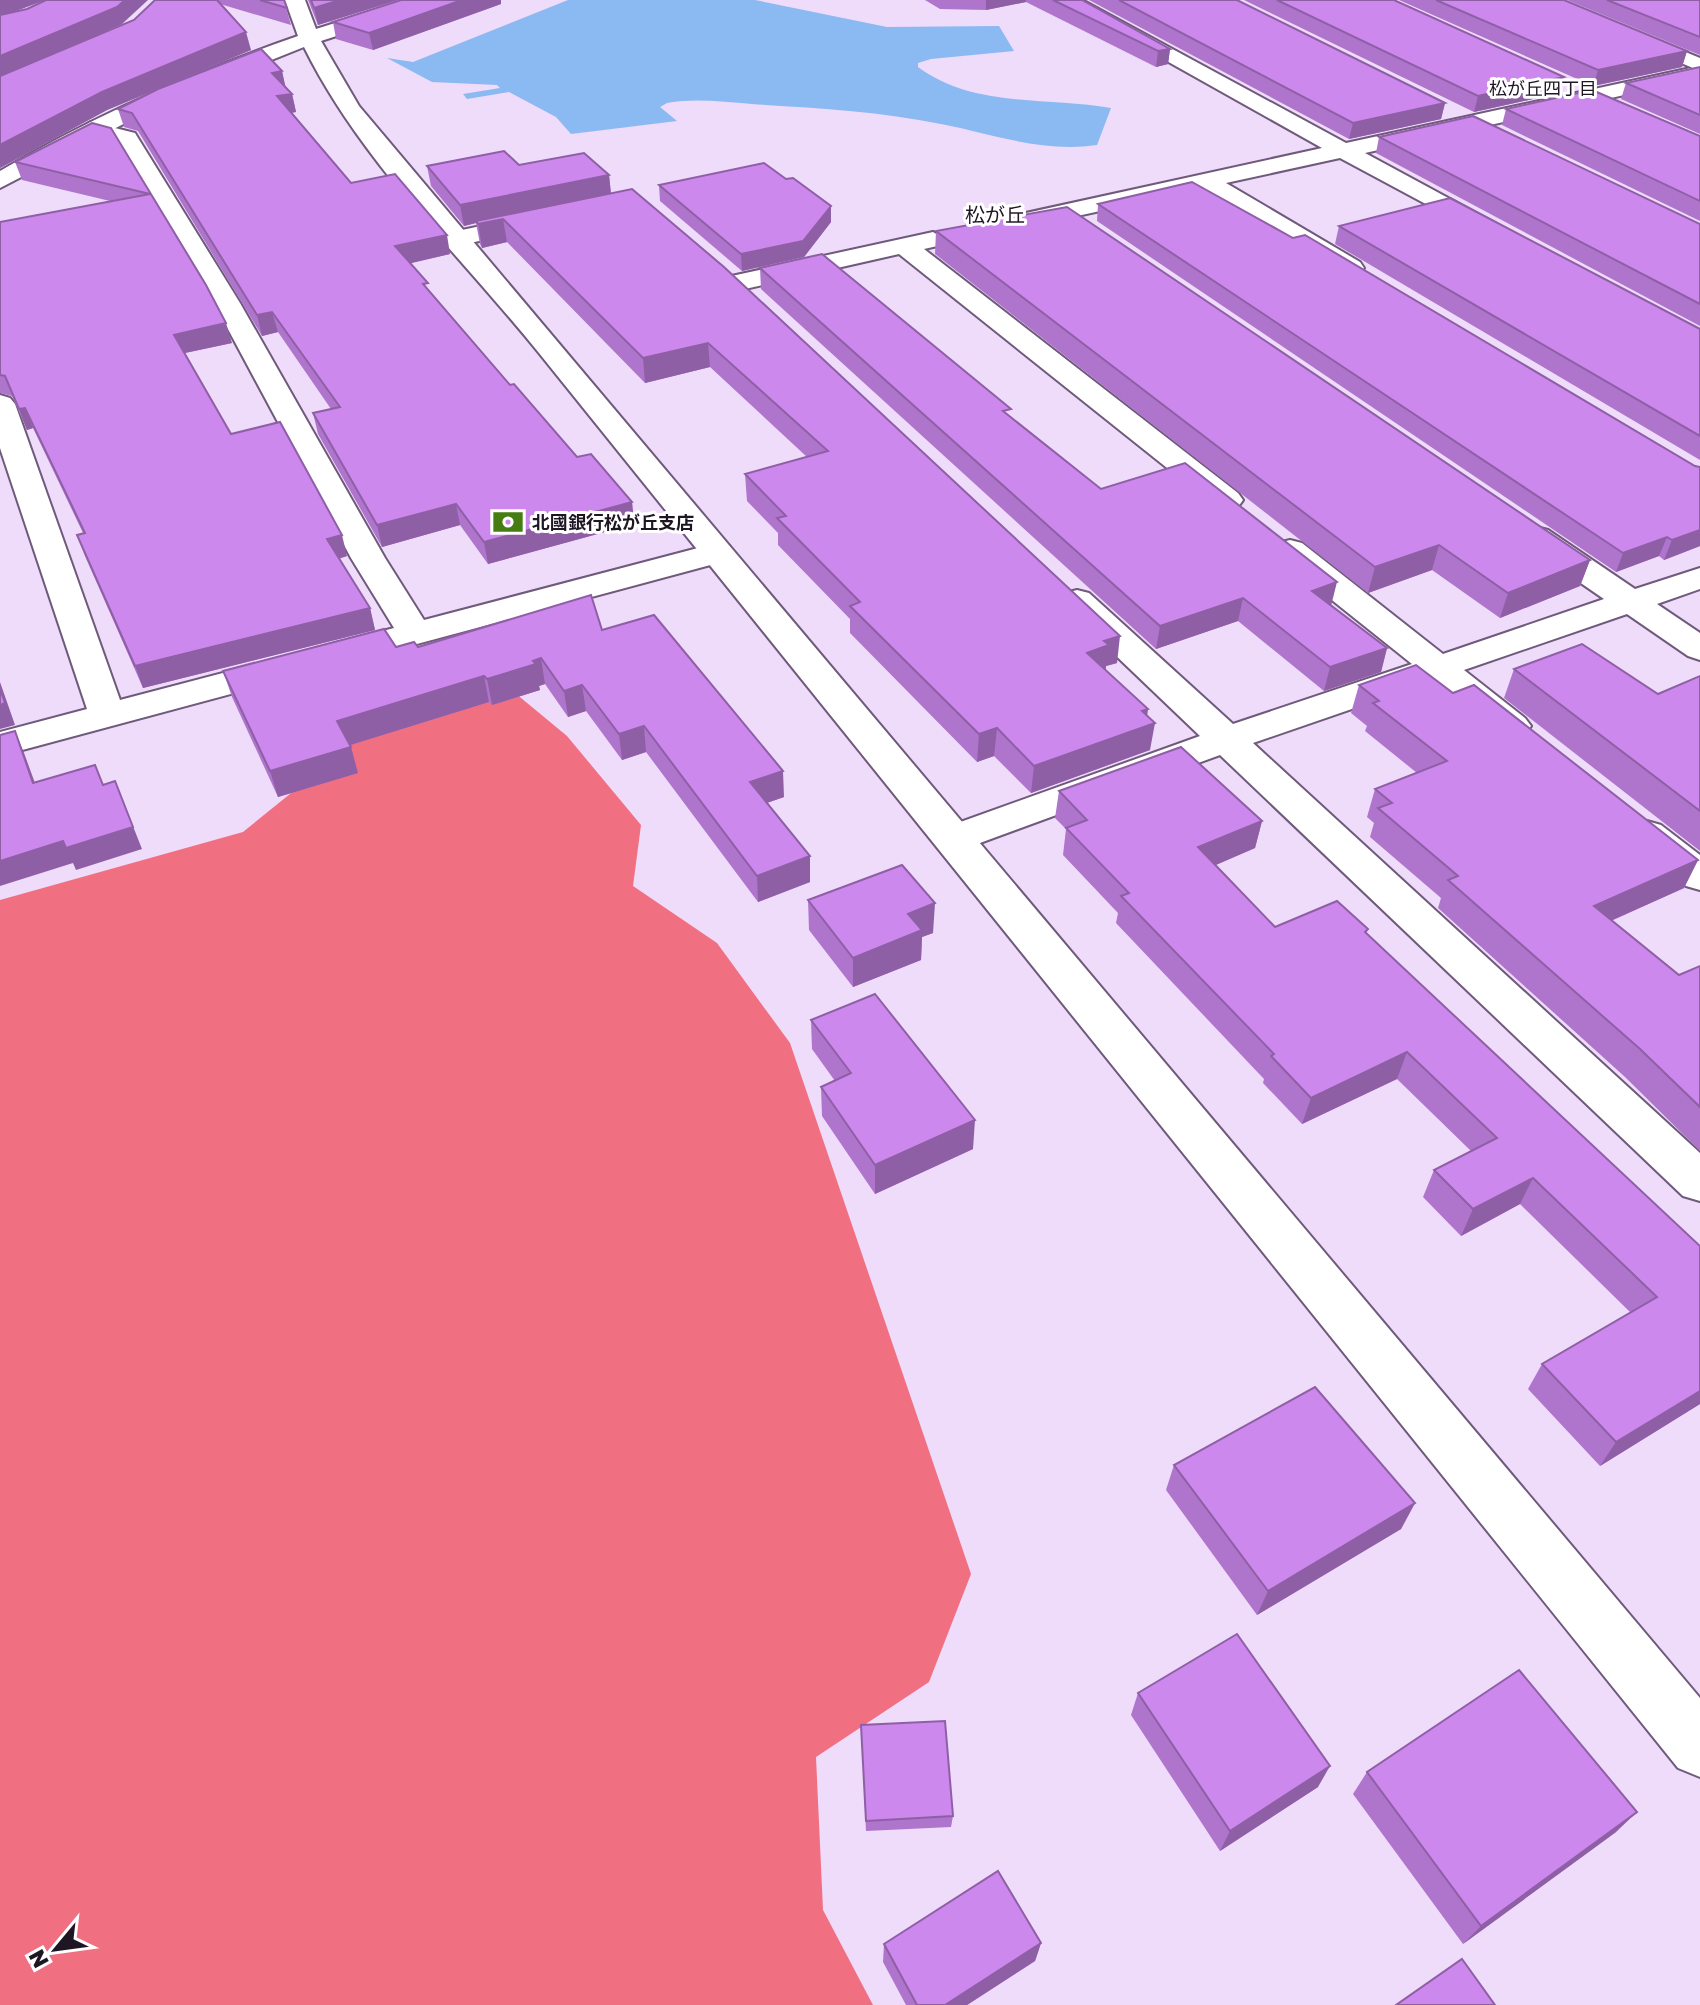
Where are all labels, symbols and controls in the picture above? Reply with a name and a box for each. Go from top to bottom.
district label: 松が丘四丁目 [1489,77,1597,99]
district label: 松が丘 [965,202,1025,226]
bank icon: 北國銀行松が丘支店 [491,505,525,539]
place label: 北國銀行松が丘支店 [532,511,694,533]
north arrow [16,1909,96,1989]
text: N [22,1945,54,1973]

